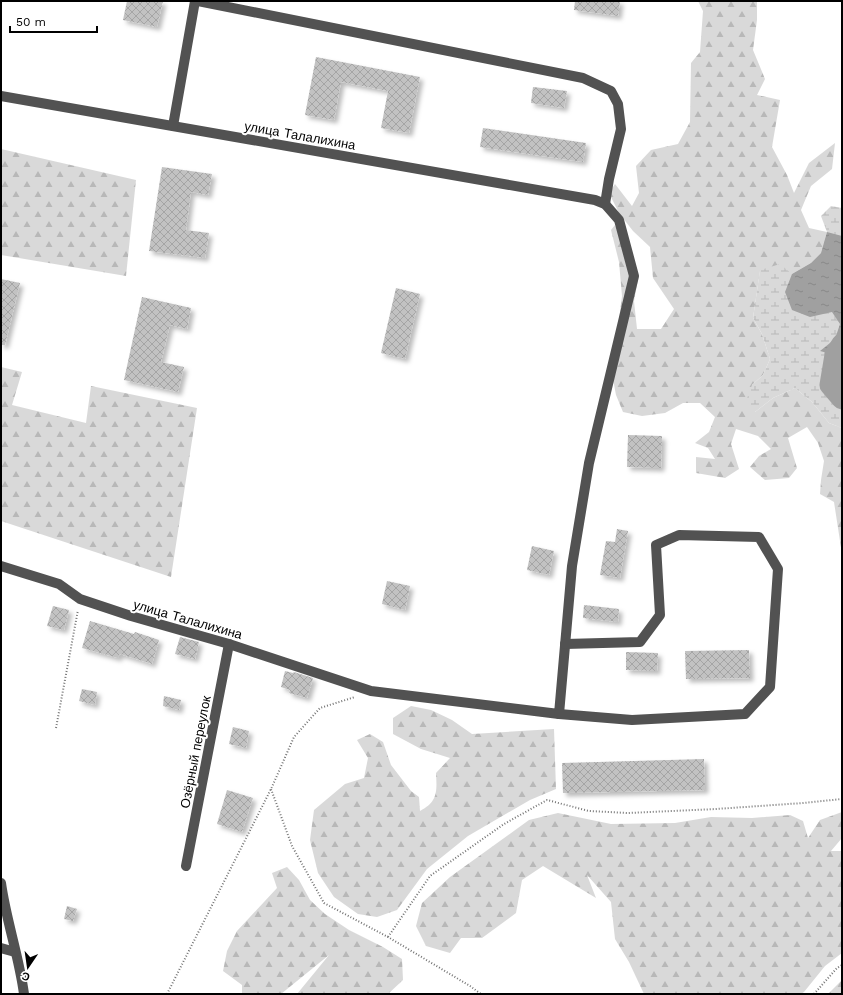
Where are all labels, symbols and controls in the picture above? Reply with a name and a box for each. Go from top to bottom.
scale bar [10,8,97,34]
text: 50 m [16,15,46,29]
street label: улица Талалихина [243,118,357,153]
street label: улица Талалихина [132,597,245,642]
street label: Озёрный переулок [177,694,214,810]
north arrow [8,947,48,987]
text: С [20,969,31,983]

